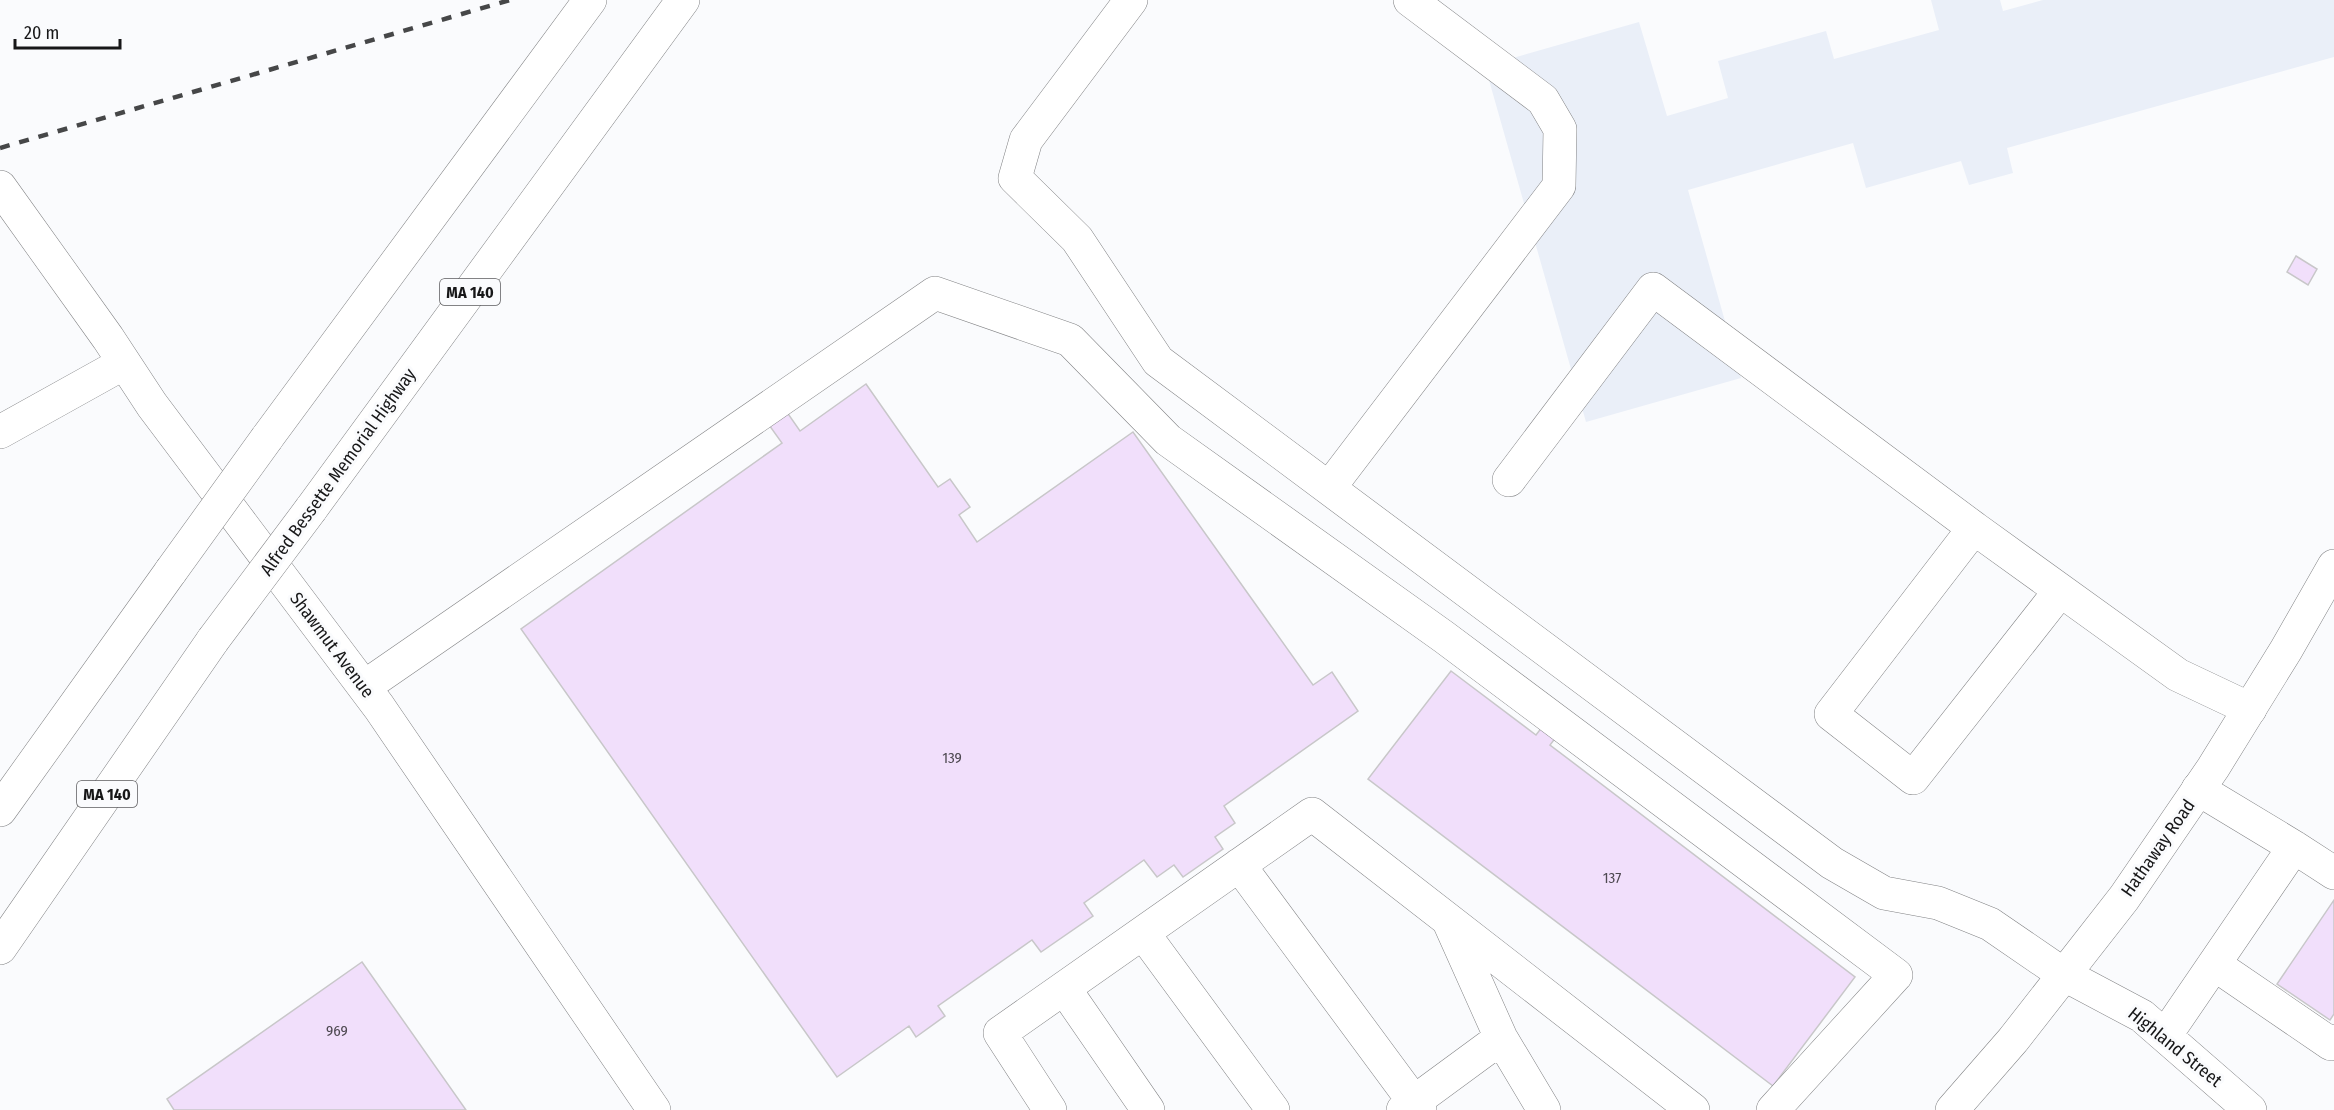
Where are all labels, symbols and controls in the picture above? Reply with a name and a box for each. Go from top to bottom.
scale bar [15,12,120,50]
text: 20 m [24,22,59,44]
road number: MA 140 [440,279,500,305]
street label: Alfred Bessette Memorial Highway [255,364,421,580]
street label: Shawmut Avenue [285,588,379,702]
house number: 139 [942,749,962,767]
road number: MA 140 [77,781,137,807]
street label: Hathaway Road [2116,795,2200,901]
house number: 137 [1603,869,1621,887]
street label: Highland Street [2124,1002,2227,1092]
house number: 969 [326,1022,348,1040]

